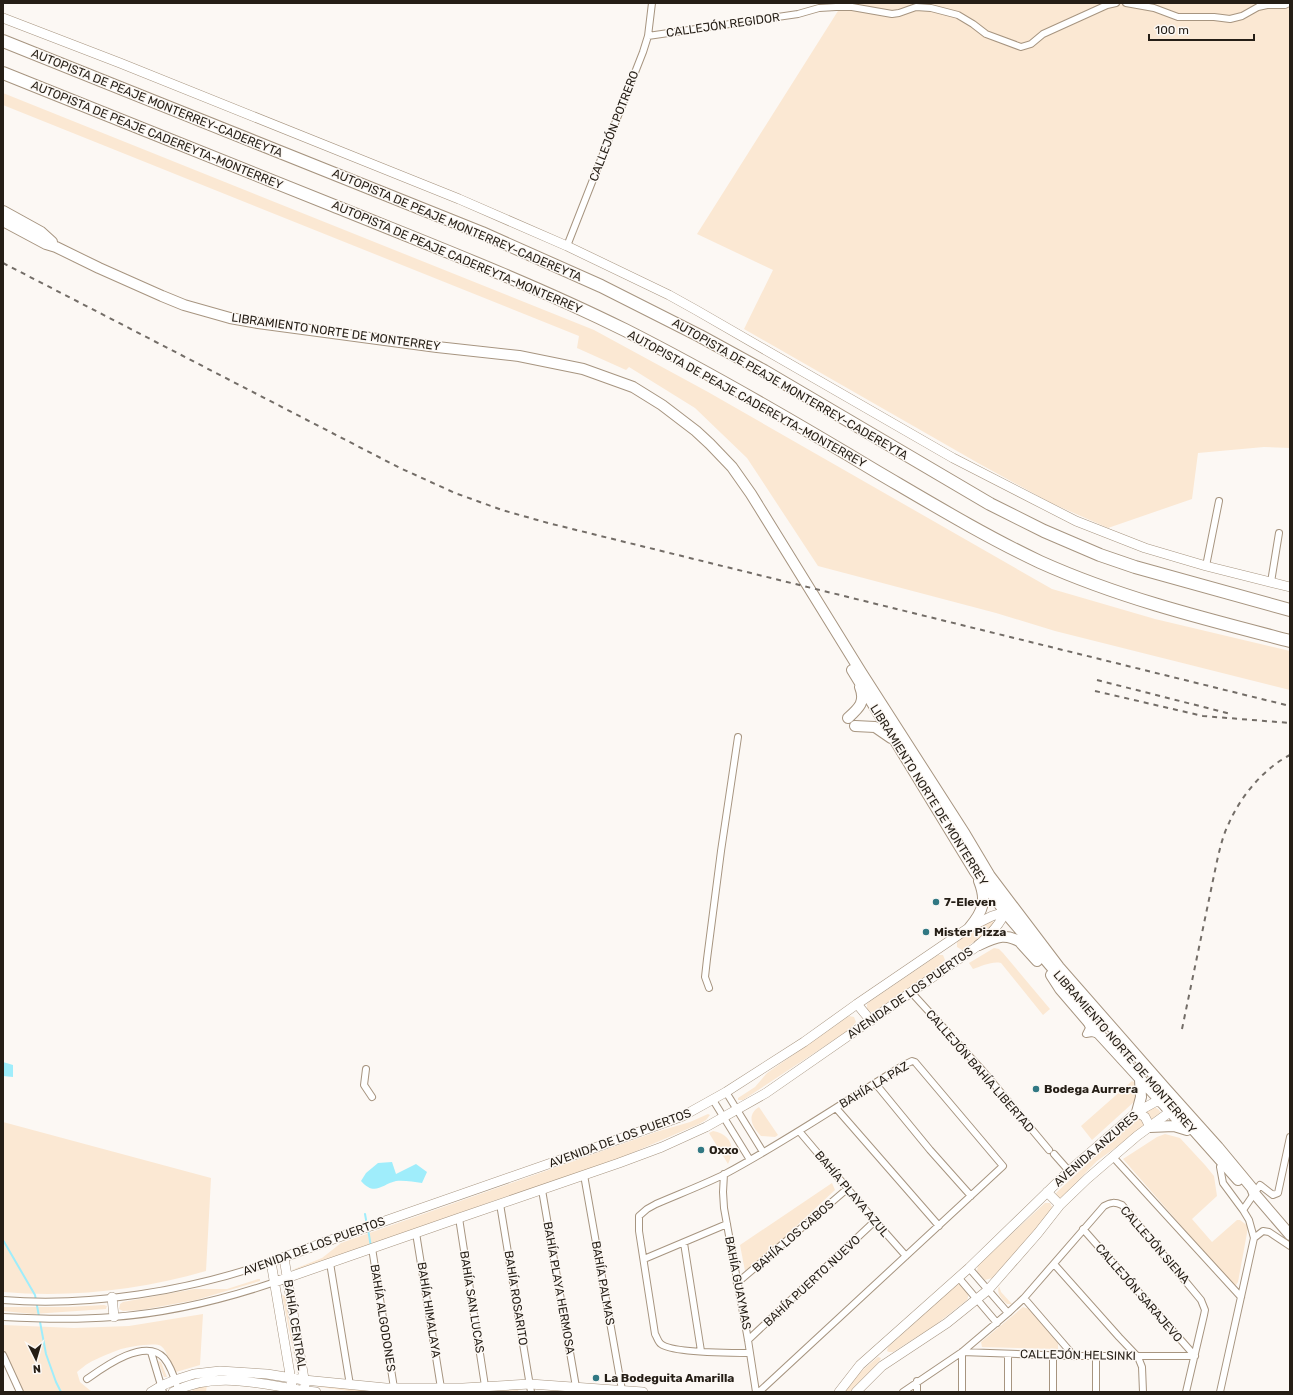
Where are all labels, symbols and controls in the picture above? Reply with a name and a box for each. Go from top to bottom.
street label: CALLEJÓN REGIDOR [665,10,781,40]
scale bar [1149,16,1254,42]
text: 100 m [1155,23,1189,37]
street label: AUTOPISTA DE PEAJE MONTERREY-CADEREYTA [29,46,285,160]
street label: CALLEJÓN POTRERO [586,69,642,183]
street label: AUTOPISTA DE PEAJE CADEREYTA-MONTERREY [29,78,285,192]
street label: AUTOPISTA DE PEAJE MONTERREY-CADEREYTA [330,166,584,284]
street label: AUTOPISTA DE PEAJE CADEREYTA-MONTERREY [330,198,584,316]
street label: LIBRAMIENTO NORTE DE MONTERREY [231,310,442,354]
street label: AUTOPISTA DE PEAJE MONTERREY-CADEREYTA [670,315,910,463]
street label: AUTOPISTA DE PEAJE CADEREYTA-MONTERREY [625,327,869,471]
street label: LIBRAMIENTO NORTE DE MONTERREY [867,702,991,888]
place label: 7-Eleven [944,895,996,909]
marker: 7-Eleven [931,897,941,907]
place label: Mister Pizza [934,925,1006,939]
marker: Mister Pizza [921,927,931,937]
street label: AVENIDA DE LOS PUERTOS [844,944,976,1042]
street label: LIBRAMIENTO NORTE DE MONTERREY [1050,968,1200,1136]
street label: CALLEJÓN BAHÍA LIBERTAD [923,1007,1037,1135]
street label: BAHÍA LA PAZ [837,1059,911,1111]
place label: Bodega Aurrera [1044,1082,1138,1096]
marker: Bodega Aurrera [1031,1084,1041,1094]
street label: AVENIDA DE LOS PUERTOS [547,1106,693,1170]
street label: AVENIDA ANZURES [1051,1109,1141,1189]
place label: Oxxo [709,1143,739,1157]
marker: Oxxo [696,1145,706,1155]
street label: BAHÍA PLAYA AZUL [812,1148,892,1240]
street label: BAHÍA LOS CABOS [749,1197,837,1275]
street label: CALLEJÓN SIENA [1118,1203,1192,1287]
street label: AVENIDA DE LOS PUERTOS [241,1214,387,1278]
street label: BAHÍA PLAYA HERMOSA [540,1221,578,1355]
street label: BAHÍA PUERTO NUEVO [761,1233,863,1329]
street label: BAHÍA GUAYMAS [722,1235,754,1331]
street label: BAHÍA PALMAS [589,1240,617,1326]
street label: CALLEJÓN SARAJEVO [1093,1241,1185,1345]
street label: BAHÍA SAN LUCAS [457,1250,487,1354]
street label: BAHÍA ROSARITO [502,1250,530,1346]
street label: BAHÍA HIMALAYA [415,1261,443,1359]
street label: BAHÍA ALGODONES [368,1263,398,1373]
street label: BAHÍA CENTRAL [281,1279,309,1372]
north arrow [16,1339,56,1379]
street label: CALLEJÓN HELSINKI [1020,1347,1136,1363]
text: N [32,1362,41,1375]
place label: La Bodeguita Amarilla [604,1371,734,1385]
marker: La Bodeguita Amarilla [591,1373,601,1383]

